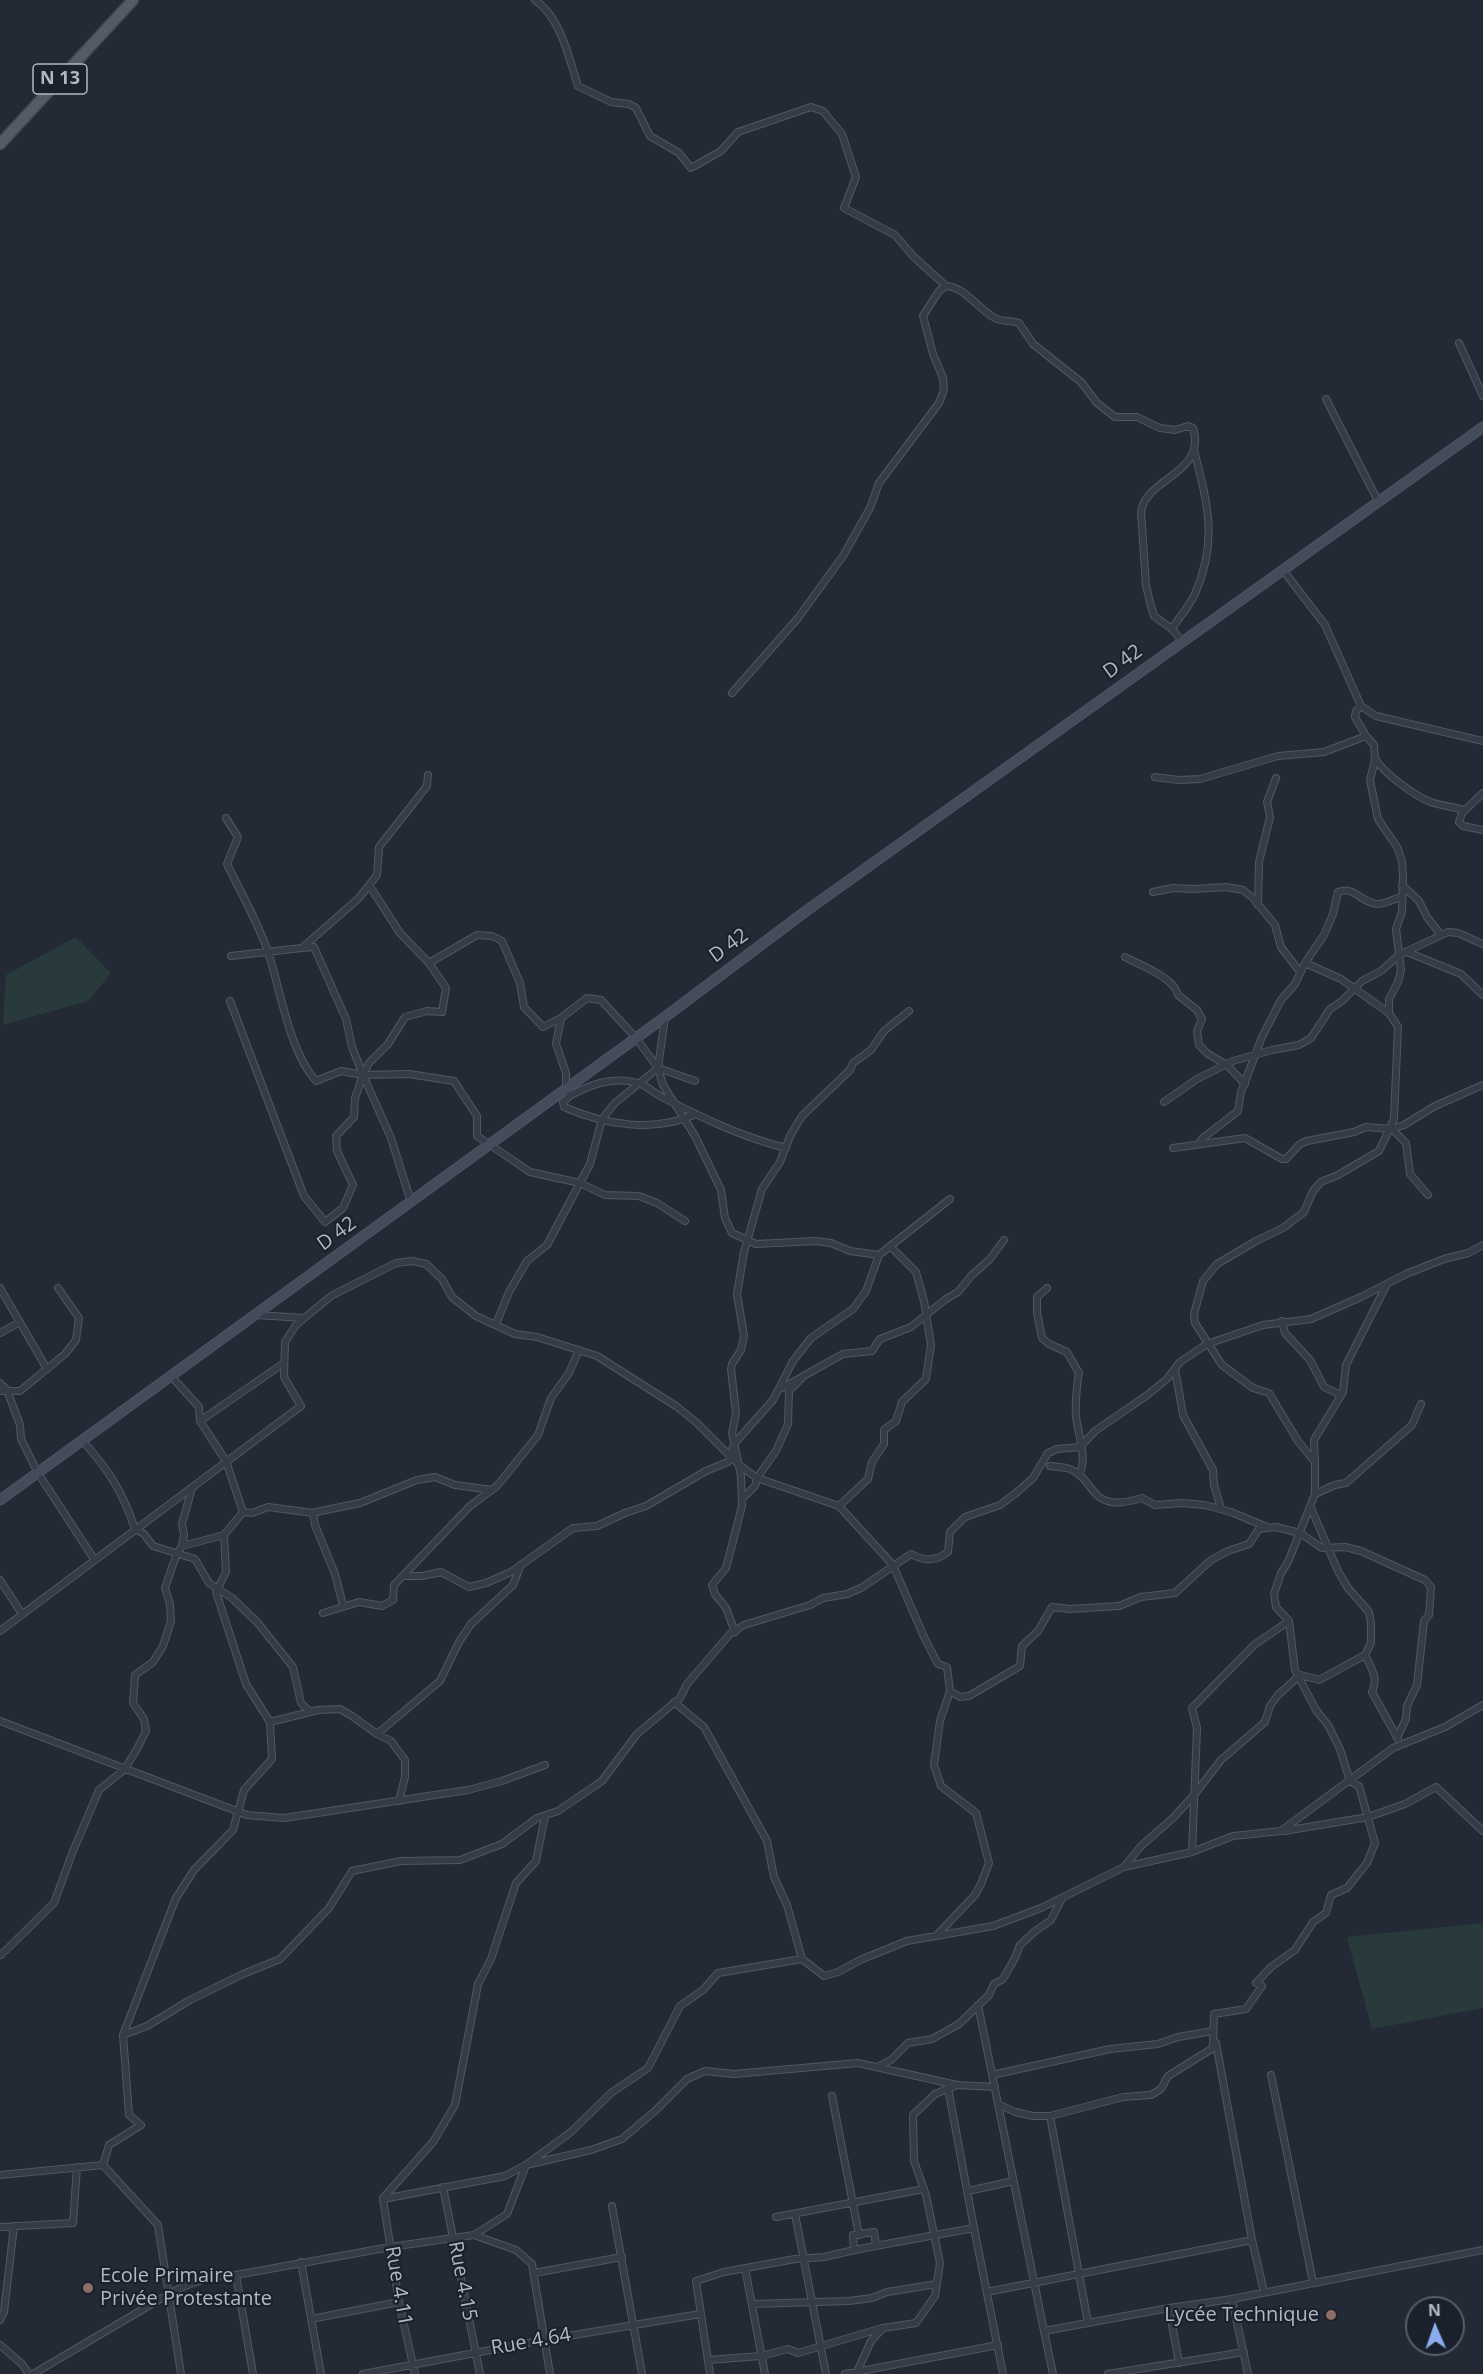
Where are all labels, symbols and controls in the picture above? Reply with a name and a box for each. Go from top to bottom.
road number: N 13 [33,64,87,94]
street label: D 42 [1099,640,1147,684]
street label: D 42 [705,924,753,968]
street label: D 42 [313,1212,361,1256]
street label: Rue 4.15 [443,2239,481,2323]
street label: Rue 4.11 [379,2244,417,2328]
place label: Ecole Primaire Privée Protestante [100,2264,272,2311]
marker: Ecole Primaire Privée Protestante [81,2281,95,2295]
north arrow [1405,2296,1465,2356]
text: N [1428,2299,1441,2321]
place label: Lycée Technique [1164,2303,1319,2327]
marker: Lycée Technique [1324,2308,1338,2322]
street label: Rue 4.64 [489,2323,573,2361]

